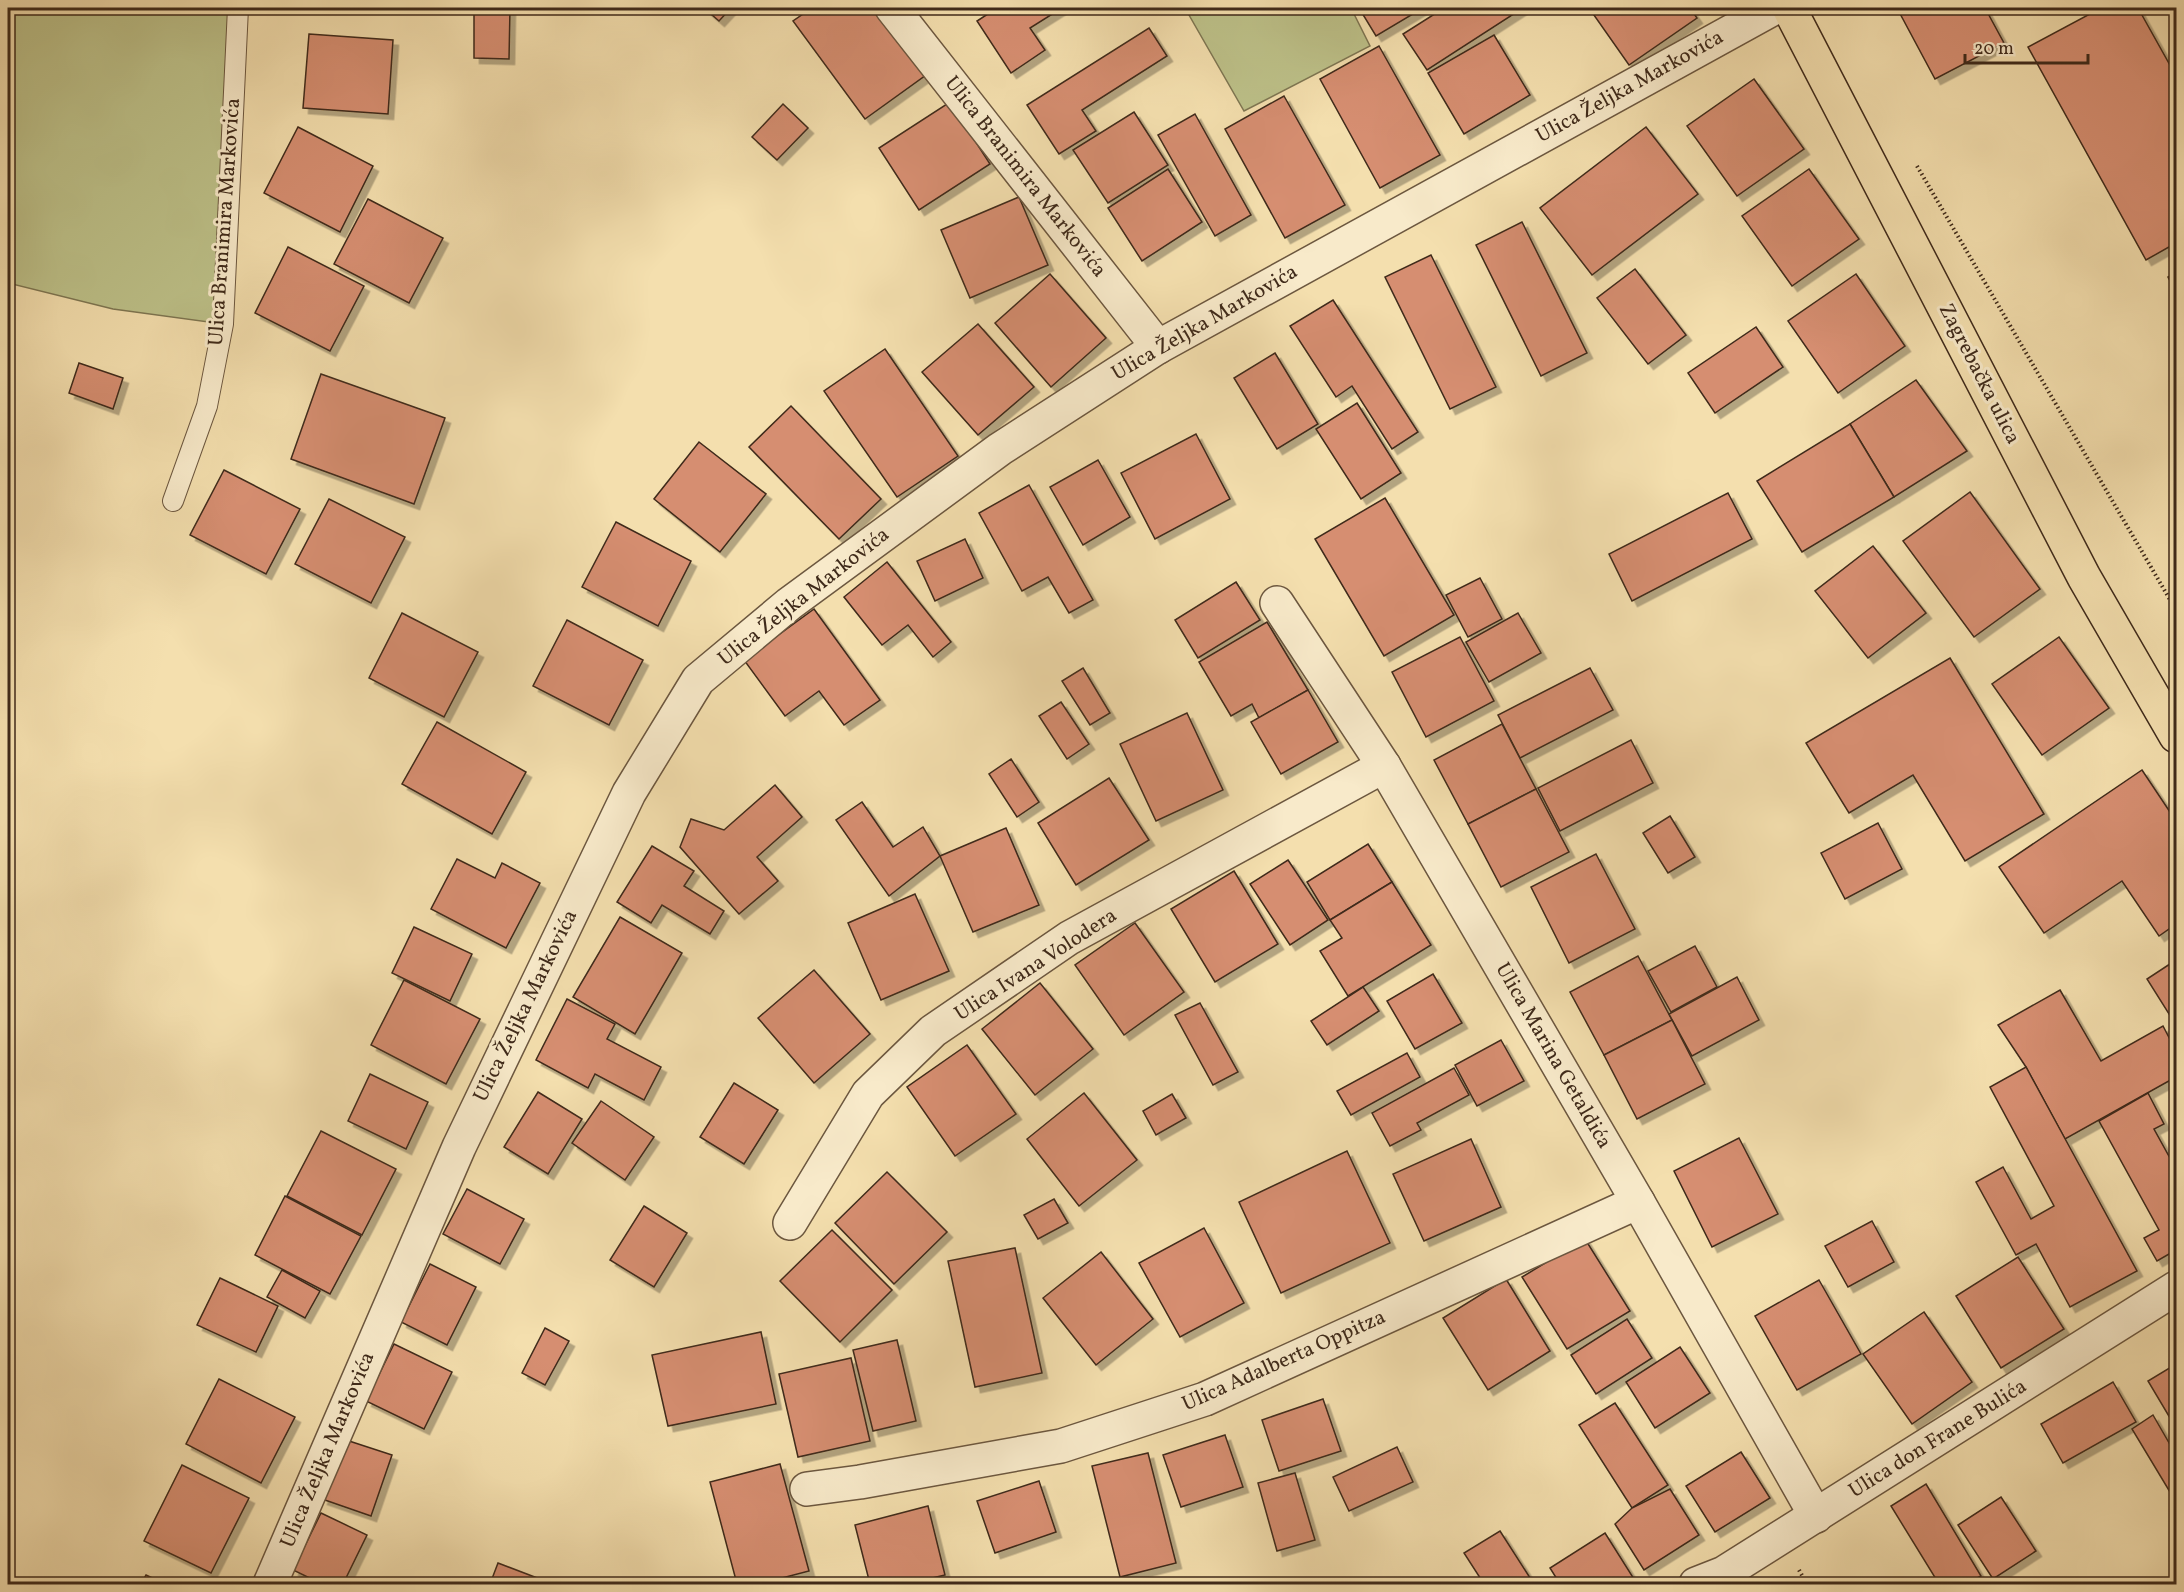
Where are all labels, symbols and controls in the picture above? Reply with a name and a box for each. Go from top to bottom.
street label: Ulica Željka Markovića [1531,23,1729,151]
scale bar [1965,27,2088,65]
text: 20 m [1974,37,2014,62]
street label: Ulica Branimira Markovića [937,70,1113,284]
street label: Ulica Branimira Markovića [202,97,248,347]
street label: Ulica Željka Markovića [1107,258,1303,388]
street label: Zagrebačka ulica [1931,299,2027,449]
street label: Ulica Željka Markovića [712,521,896,673]
street label: Ulica Ivana Volodera [949,902,1123,1028]
street label: Ulica Željka Markovića [467,905,585,1107]
street label: Ulica Marina Getaldića [1488,958,1618,1154]
street label: Ulica Adalberta Oppitza [1178,1303,1390,1419]
street label: Ulica Željka Markovića [274,1347,382,1553]
street label: Ulica don Frane Bulića [1843,1372,2033,1506]

